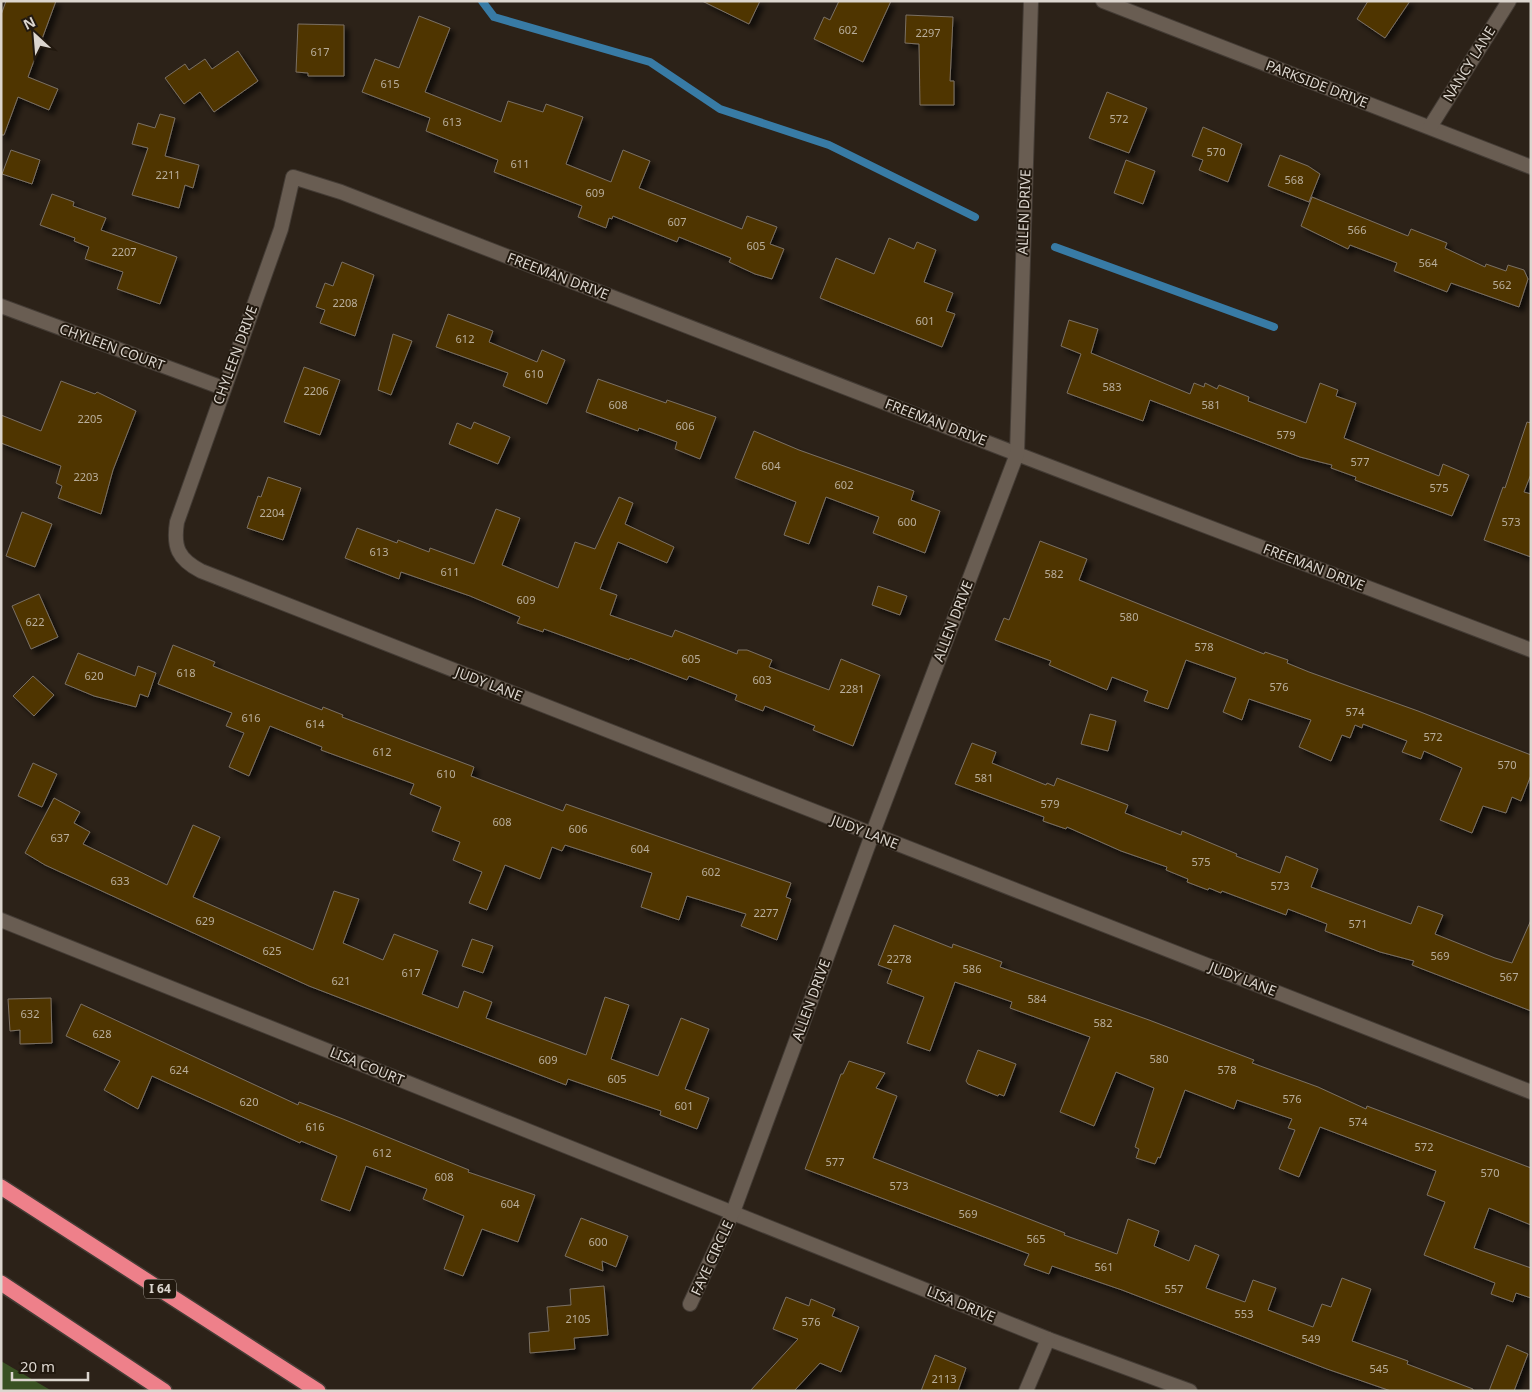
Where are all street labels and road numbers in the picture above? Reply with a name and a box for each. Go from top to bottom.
street label: NANCY LANE [1438,23,1499,105]
street label: PARKSIDE DRIVE [1263,55,1371,112]
street label: ALLEN DRIVE [1013,169,1034,255]
street label: FREEMAN DRIVE [505,247,612,304]
street label: CHYLEEN DRIVE [208,303,261,407]
street label: CHYLEEN COURT [57,319,168,374]
street label: FREEMAN DRIVE [883,393,990,450]
street label: FREEMAN DRIVE [1261,538,1368,595]
street label: ALLEN DRIVE [928,577,977,664]
street label: JUDY LANE [451,661,525,705]
street label: JUDY LANE [827,809,901,853]
street label: ALLEN DRIVE [787,956,834,1043]
street label: JUDY LANE [1205,956,1279,1000]
street label: LISA COURT [327,1042,407,1089]
street label: FAYE CIRCLE [686,1217,737,1298]
road number: I 64 [144,1280,176,1298]
street label: LISA DRIVE [924,1281,998,1326]

